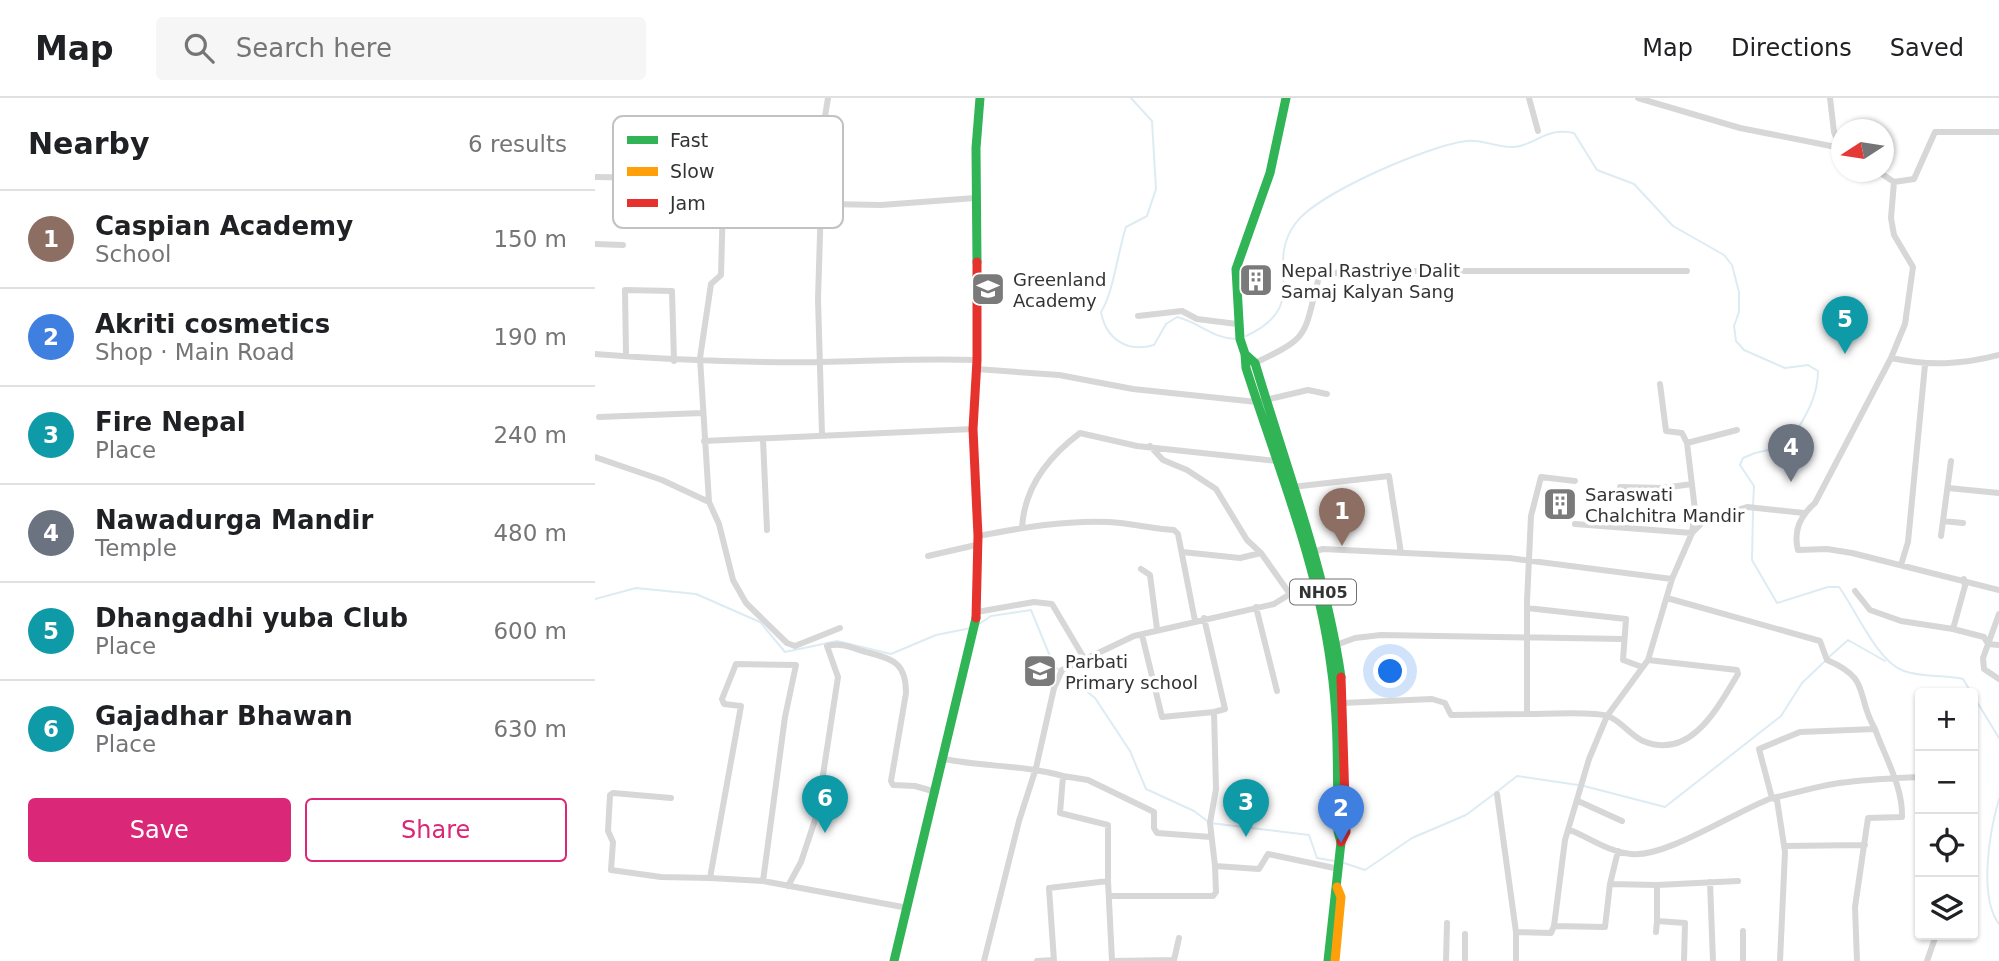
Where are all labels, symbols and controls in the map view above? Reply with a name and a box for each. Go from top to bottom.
search box [156,17,646,80]
text: Map [35,29,114,68]
icon: search [180,29,218,67]
text: Search here [236,33,392,63]
text: Map [1642,34,1693,62]
text: Directions [1731,34,1852,62]
text: Saved [1890,34,1964,62]
legend [613,116,843,228]
north arrow [1831,119,1894,182]
text: Nearby [28,126,150,161]
text: Fast [670,129,708,151]
text: 6 results [468,131,567,157]
text: Slow [670,160,715,182]
text: Jam [669,192,706,214]
text: Caspian Academy [95,211,353,241]
text: 1 [43,226,59,252]
text: 150 m [493,226,567,252]
text: School [95,241,171,267]
place label: Nepal Rastriye Dalit Samaj Kalyan Sang [1281,260,1460,302]
building icon: Nepal Rastriye Dalit Samaj Kalyan Sang [1237,261,1275,299]
place label: Greenland Academy [1013,269,1106,311]
school or university icon: Greenland Academy [969,270,1007,308]
pin: 5 [1822,296,1868,354]
text: Akriti cosmetics [95,309,330,339]
text: 2 [43,324,59,350]
text: 190 m [493,324,567,350]
text: Shop · Main Road [95,339,295,365]
text: Fire Nepal [95,407,246,437]
text: 3 [43,422,59,448]
text: 240 m [493,422,567,448]
pin: 4 [1768,424,1814,482]
text: Place [95,437,156,463]
place label: Saraswati Chalchitra Mandir [1585,484,1745,526]
building icon: Saraswati Chalchitra Mandir [1541,485,1579,523]
pin: 1 [1319,488,1365,546]
text: Nawadurga Mandir [95,505,373,535]
text: 4 [43,520,59,546]
text: 480 m [493,520,567,546]
text: Temple [95,535,177,561]
road number: NH05 [1290,579,1356,604]
text: Dhangadhi yuba Club [95,603,408,633]
text: 5 [43,618,59,644]
text: 600 m [493,618,567,644]
text: Place [95,633,156,659]
place label: Parbati Primary school [1065,651,1198,693]
school or university icon: Parbati Primary school [1021,652,1059,690]
your location [1373,654,1407,688]
map controls [1915,688,1978,940]
button: + [1915,688,1978,751]
text: Gajadhar Bhawan [95,701,353,731]
text: 6 [43,716,59,742]
text: 630 m [493,716,567,742]
text: Place [95,731,156,757]
button: − [1915,751,1978,814]
pin: 6 [802,775,848,833]
pin: 3 [1223,779,1269,837]
pin: 2 [1318,785,1364,843]
button: Save [28,798,291,862]
button: Share [305,798,567,862]
button: locate [1915,814,1978,877]
button: layers [1915,877,1978,940]

